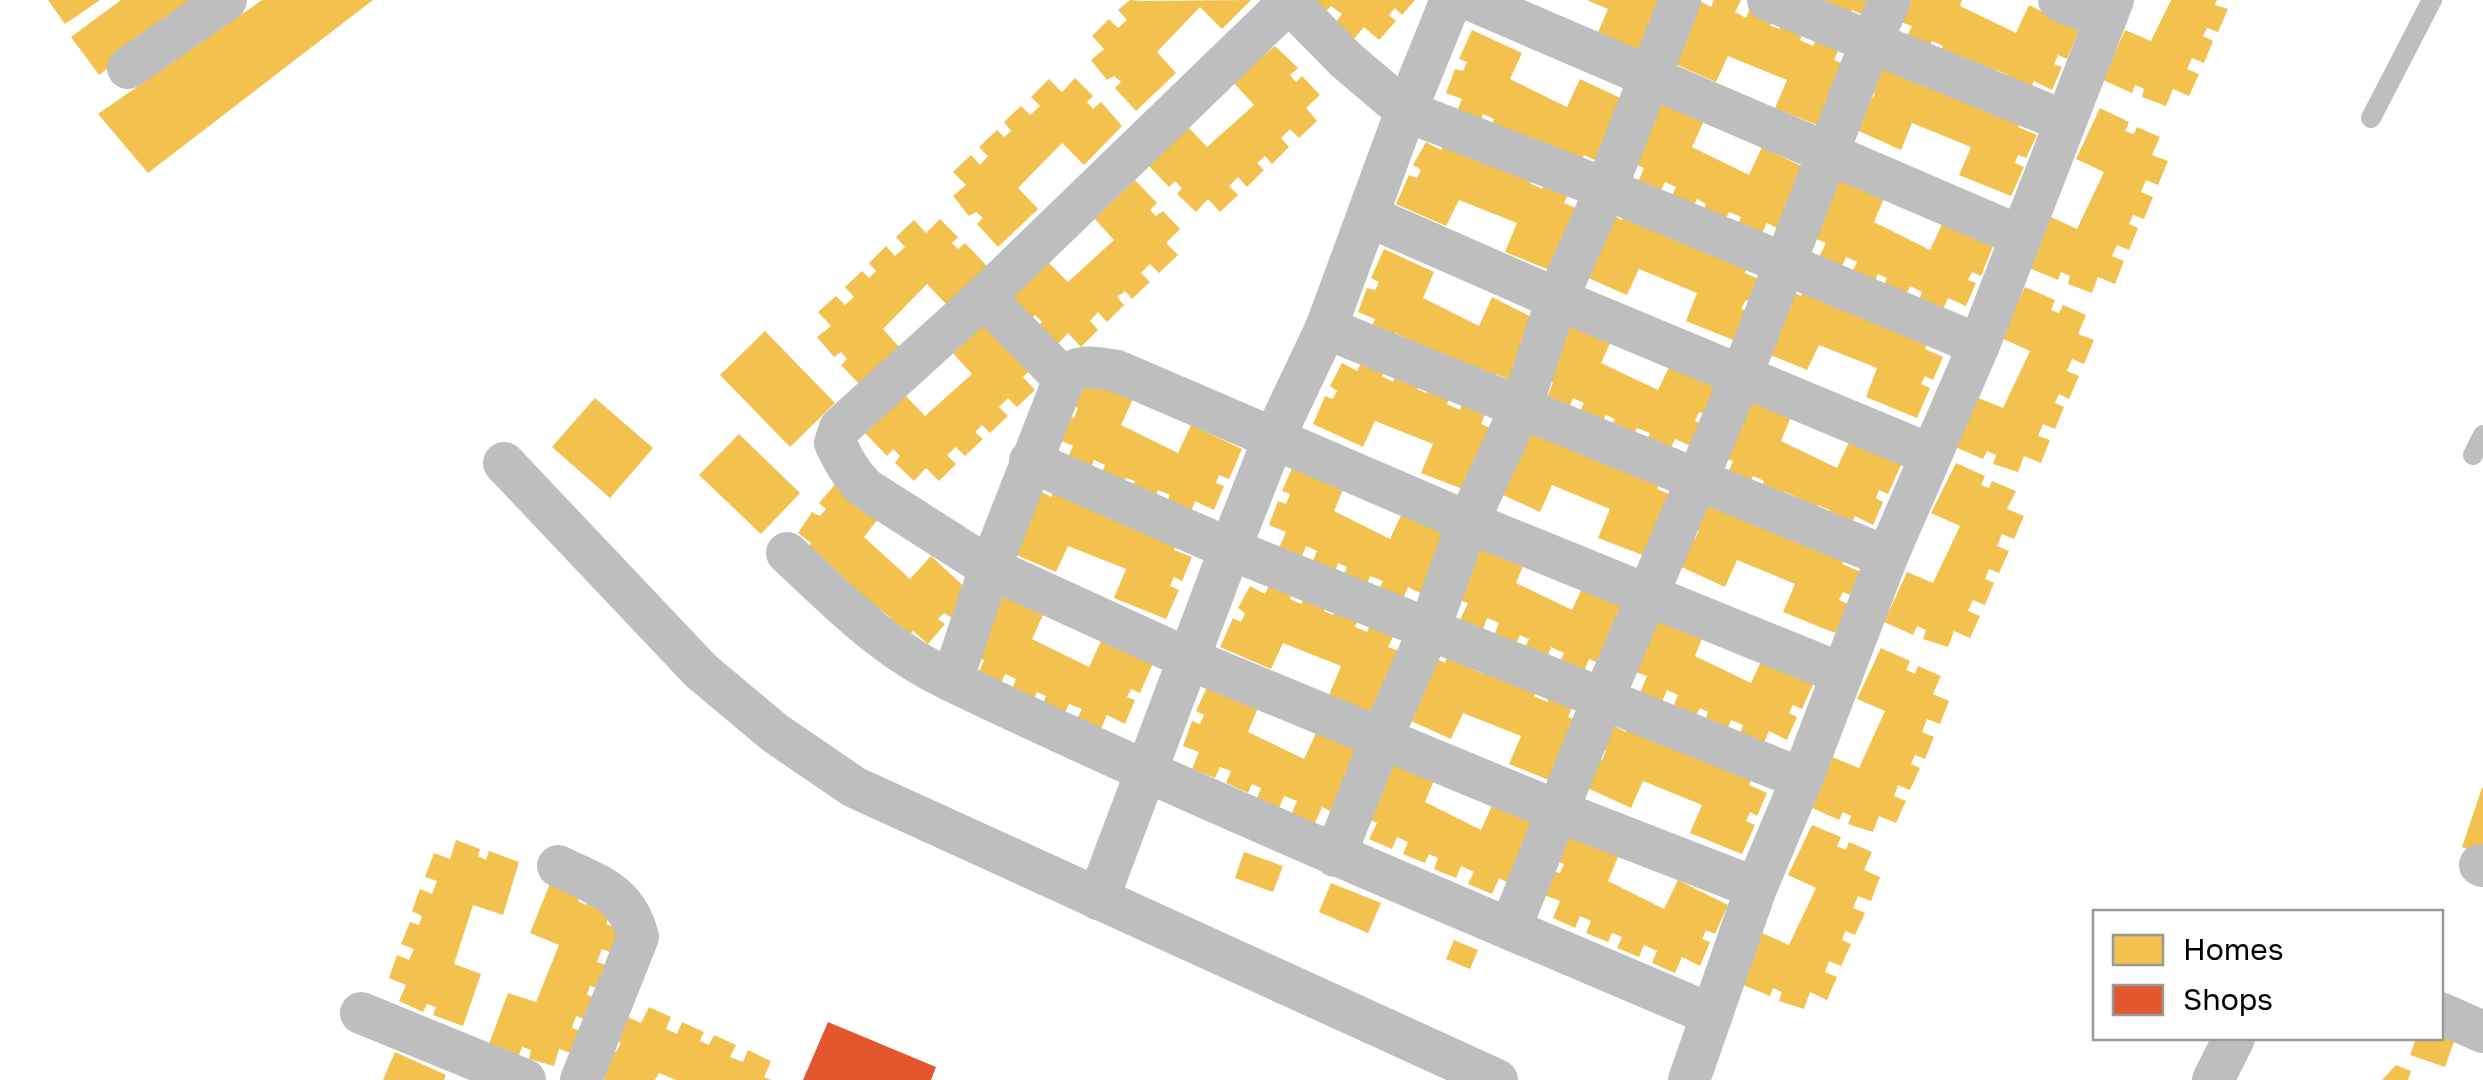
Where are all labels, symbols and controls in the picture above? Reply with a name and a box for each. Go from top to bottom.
legend [2093,910,2443,1040]
text: Homes [2183,931,2284,967]
text: Shops [2183,981,2273,1017]

